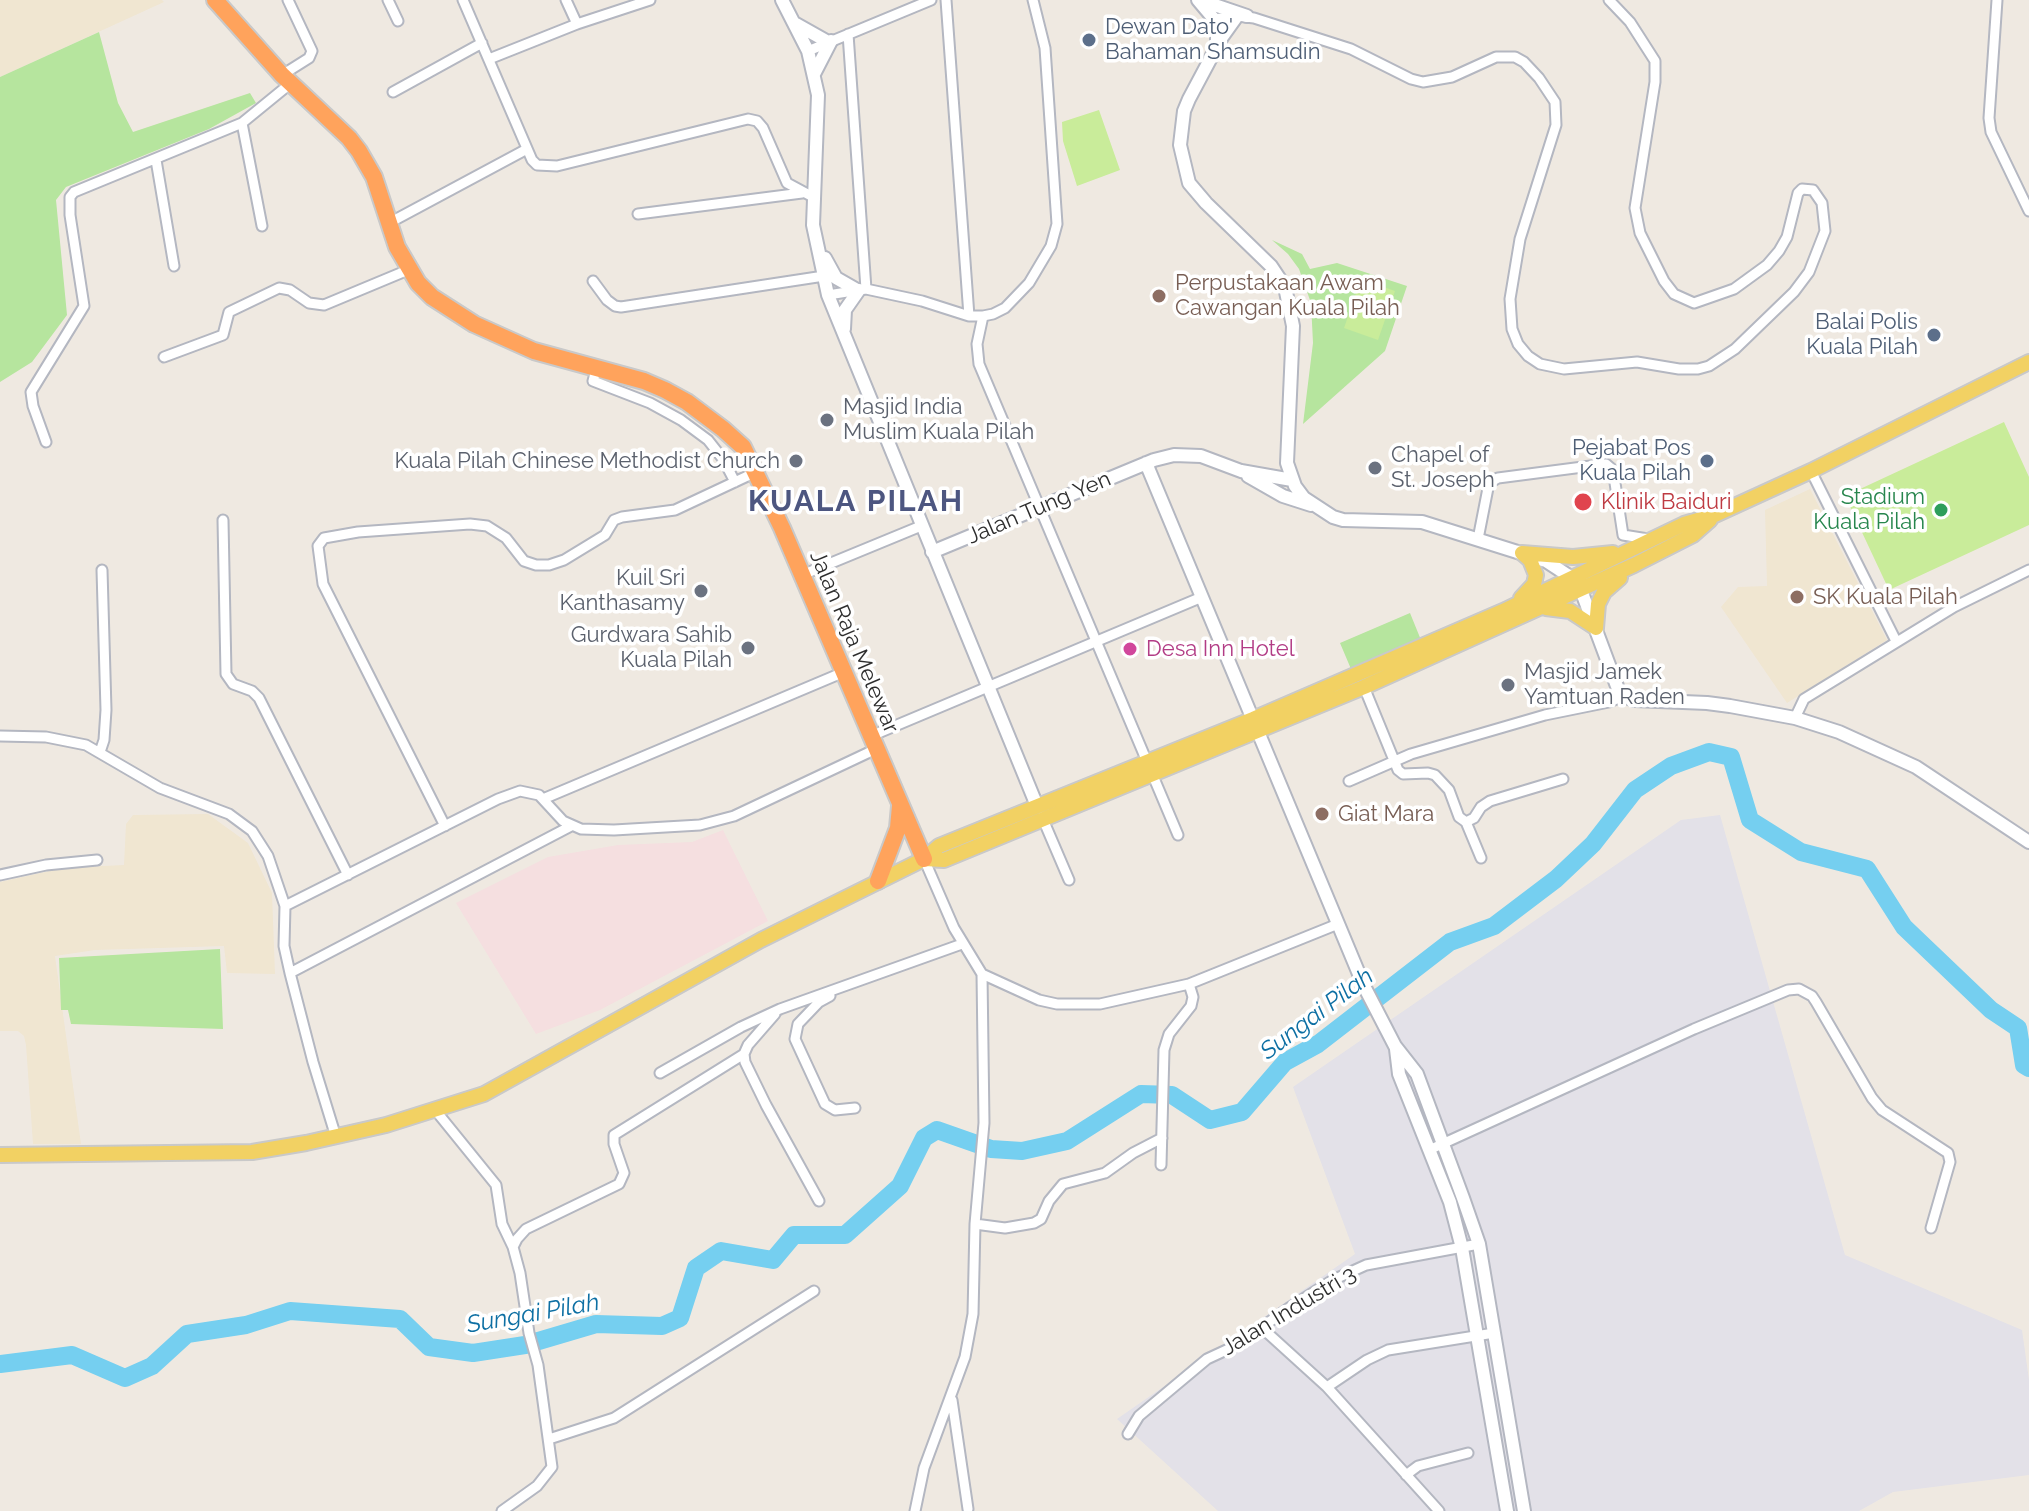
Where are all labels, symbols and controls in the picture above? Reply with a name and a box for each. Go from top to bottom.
place label: Dewan Dato' Bahaman Shamsudin [1105,14,1320,66]
marker: Dewan Dato' Bahaman Shamsudin [1080,31,1098,49]
place label: Perpustakaan Awam Cawangan Kuala Pilah [1175,270,1400,322]
marker: Perpustakaan Awam Cawangan Kuala Pilah [1150,287,1168,305]
place label: Balai Polis Kuala Pilah [1806,309,1918,360]
marker: Balai Polis Kuala Pilah [1925,326,1943,344]
place label: Masjid India Muslim Kuala Pilah [843,394,1034,446]
marker: Masjid India Muslim Kuala Pilah [818,411,836,429]
place label: Pejabat Pos Kuala Pilah [1572,435,1691,486]
place label: Chapel of St. Joseph [1391,442,1495,494]
place label: Kuala Pilah Chinese Methodist Church [395,448,780,474]
marker: Kuala Pilah Chinese Methodist Church [787,452,805,470]
marker: Pejabat Pos Kuala Pilah [1698,452,1716,470]
marker: Chapel of St. Joseph [1366,459,1384,477]
street label: Jalan Tung Yen [963,466,1115,550]
district label: KUALA PILAH [748,484,964,520]
place label: Stadium Kuala Pilah [1813,484,1925,536]
place label: Klinik Baiduri [1601,489,1732,515]
marker: Klinik Baiduri [1572,491,1594,513]
marker: Stadium Kuala Pilah [1932,501,1950,519]
street label: Jalan Raja Melewar [804,547,904,737]
place label: Kuil Sri Kanthasamy [559,565,685,616]
marker: Kuil Sri Kanthasamy [692,582,710,600]
place label: SK Kuala Pilah [1813,584,1958,610]
marker: SK Kuala Pilah [1788,588,1806,606]
place label: Gurdwara Sahib Kuala Pilah [571,622,732,674]
place label: Desa Inn Hotel [1146,636,1295,662]
marker: Gurdwara Sahib Kuala Pilah [739,639,757,657]
marker: Desa Inn Hotel [1121,640,1139,658]
place label: Masjid Jamek Yamtuan Raden [1524,659,1685,710]
marker: Masjid Jamek Yamtuan Raden [1499,676,1517,694]
place label: Giat Mara [1338,801,1434,827]
marker: Giat Mara [1313,805,1331,823]
water label: Sungai Pilah [1255,962,1379,1066]
street label: Jalan Industri 3 [1217,1261,1361,1361]
water label: Sungai Pilah [464,1288,602,1340]

